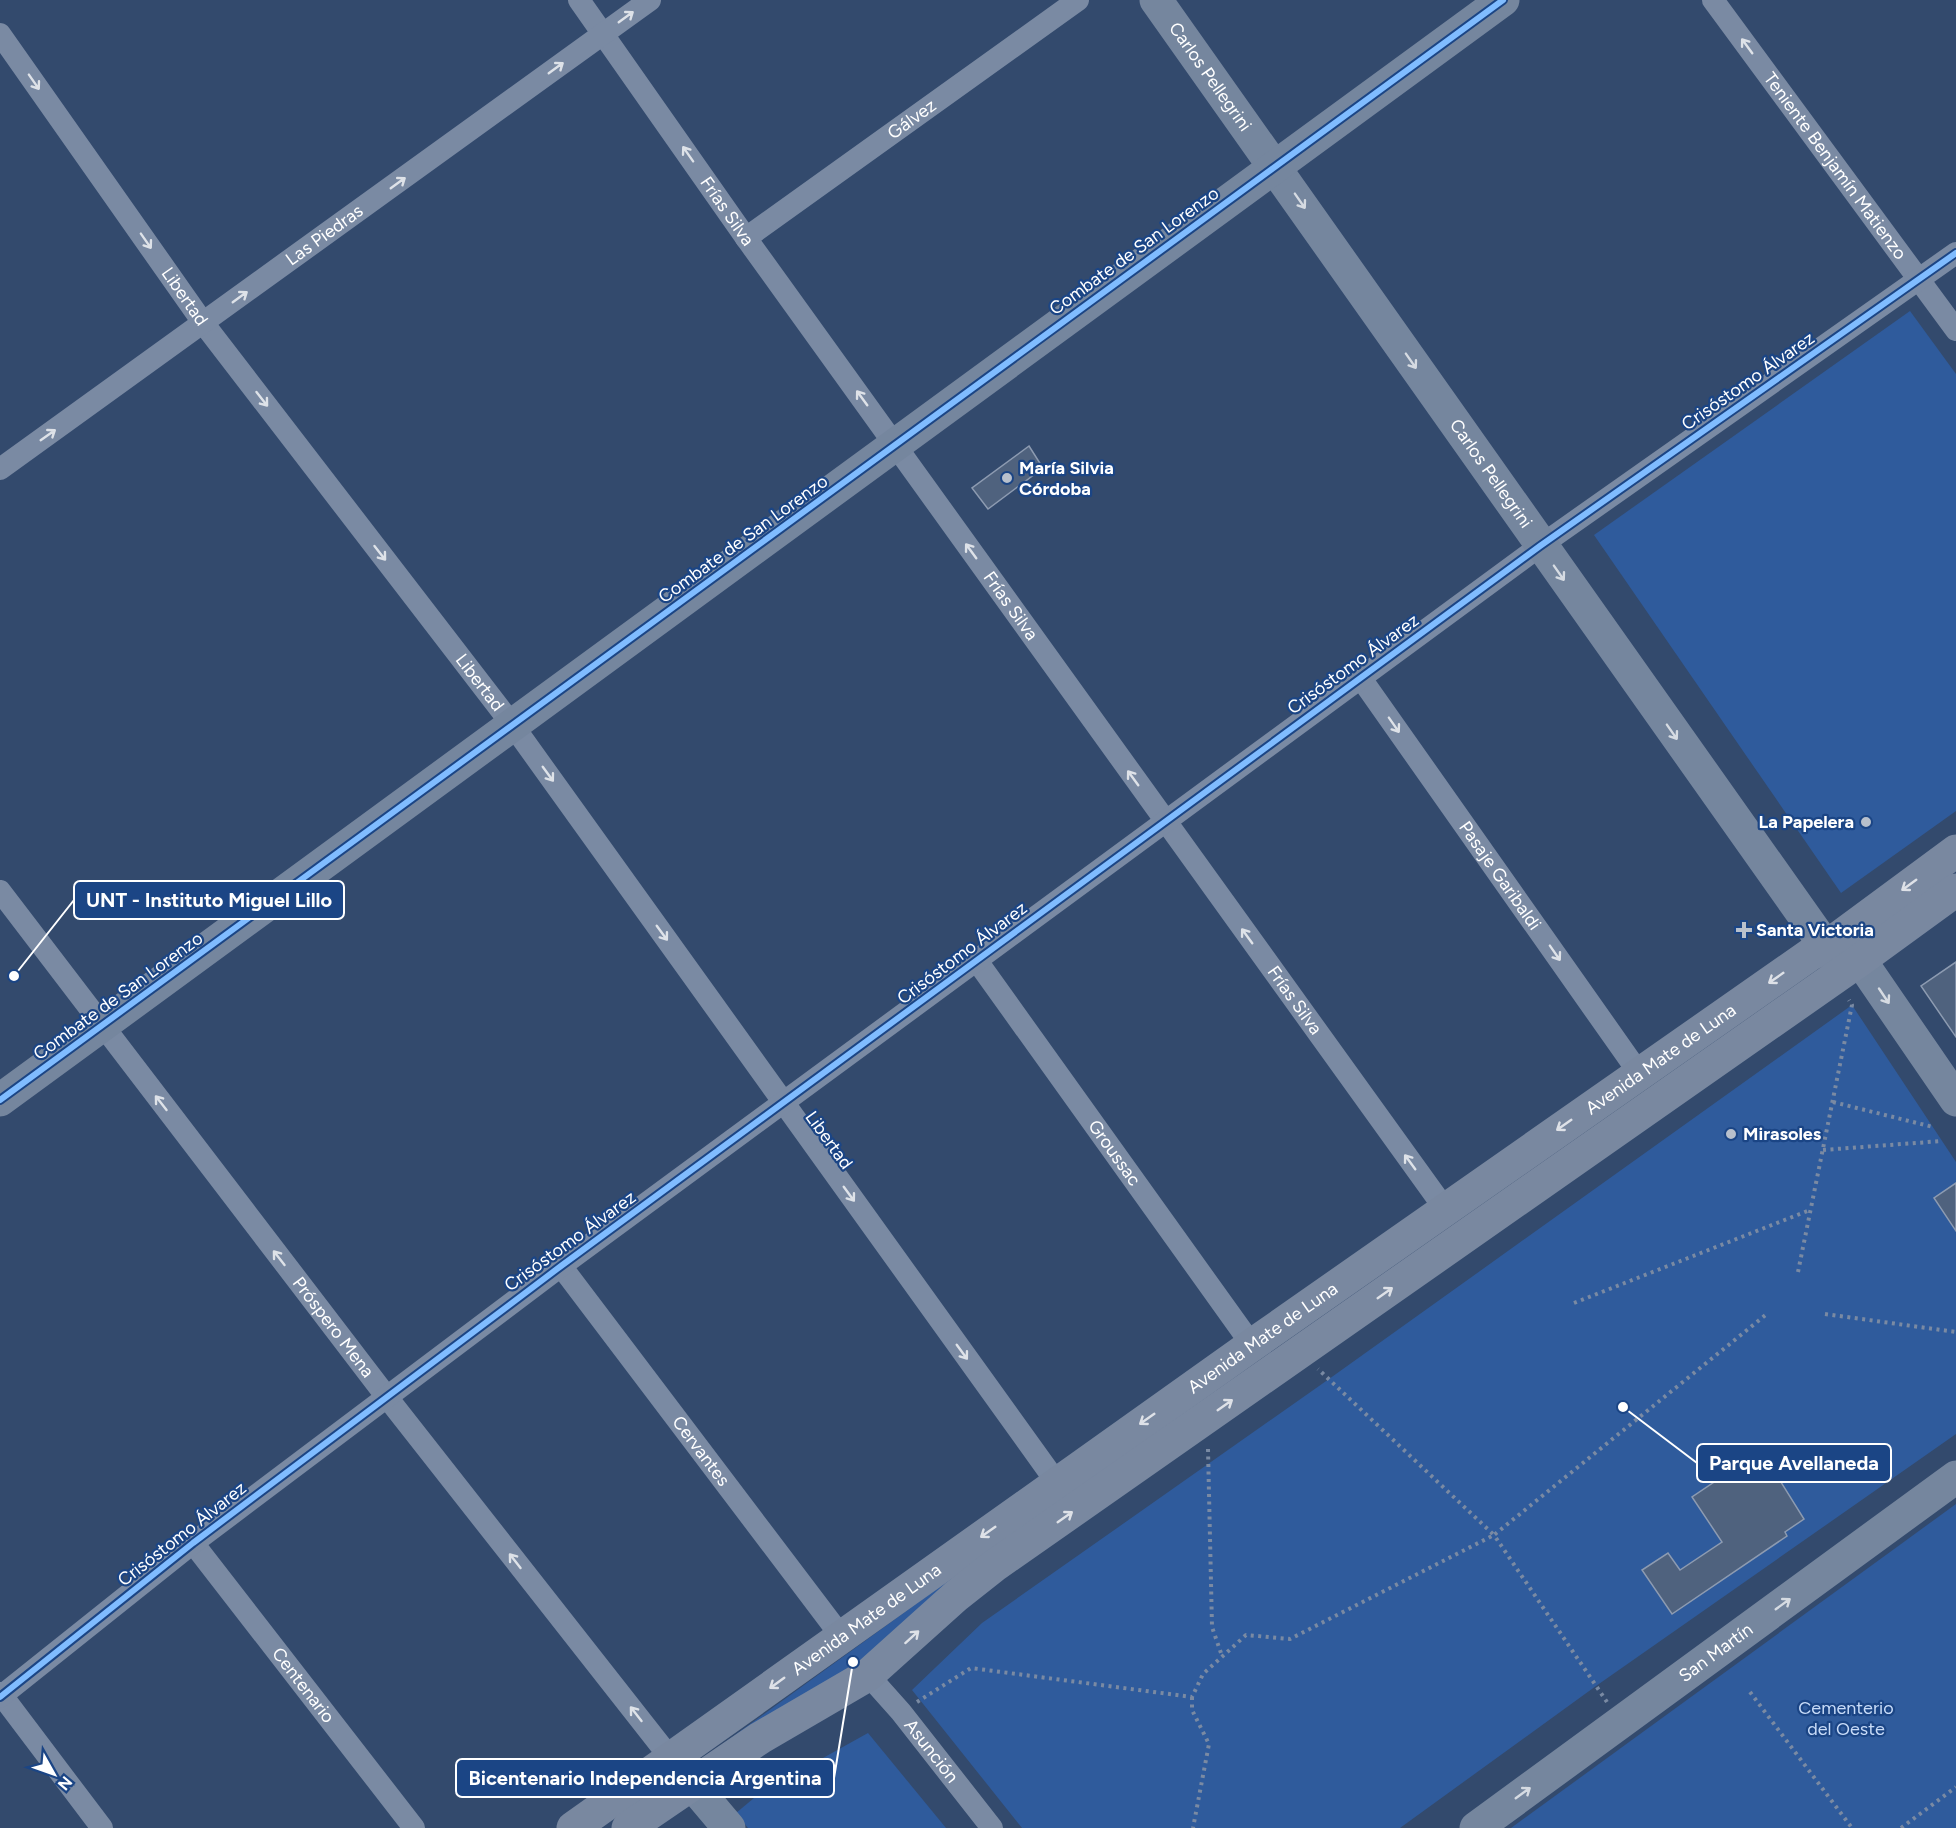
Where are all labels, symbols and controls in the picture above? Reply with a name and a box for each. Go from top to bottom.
one-way arrow [618,11,634,23]
street label: Carlos Pellegrini [1164,18,1256,136]
one-way arrow [1741,38,1753,54]
one-way arrow [547,62,563,74]
street label: Teniente Benjamín Matienzo [1759,68,1911,264]
one-way arrow [28,73,40,90]
street label: Gálvez [883,94,941,144]
one-way arrow [681,147,694,163]
street label: Frías Silva [695,172,759,250]
one-way arrow [390,176,406,189]
street label: Combate de San Lorenzo [1045,182,1223,320]
one-way arrow [1294,193,1306,209]
street label: Las Piedras [281,200,367,270]
one-way arrow [140,233,152,249]
street label: Libertad [157,263,213,330]
one-way arrow [232,291,248,303]
street label: Crisóstomo Álvarez [1677,327,1819,435]
one-way arrow [1405,353,1417,369]
one-way arrow [255,390,268,406]
one-way arrow [856,391,868,407]
street label: Carlos Pellegrini [1445,415,1537,532]
one-way arrow [39,429,55,441]
place label: María Silvia Córdoba [1019,457,1114,500]
street label: Combate de San Lorenzo [654,470,832,608]
marker: María Silvia Córdoba [1000,471,1014,485]
one-way arrow [965,543,977,559]
one-way arrow [374,545,387,561]
one-way arrow [1553,564,1565,580]
street label: Frías Silva [979,567,1043,645]
street label: Crisóstomo Álvarez [1283,609,1423,719]
street label: Libertad [451,650,509,716]
one-way arrow [1387,717,1400,733]
one-way arrow [1666,723,1678,739]
one-way arrow [542,766,554,782]
one-way arrow [1127,770,1139,786]
place label: La Papelera [1759,811,1854,833]
marker: La Papelera [1859,815,1873,829]
street label: Pasaje Garibaldi [1454,817,1546,934]
one-way arrow [1901,879,1917,892]
callout: UNT - Instituto Miguel Lillo [74,881,344,919]
text: UNT - Instituto Miguel Lillo [86,888,332,912]
street label: Crisóstomo Álvarez [893,897,1031,1009]
place label: Santa Victoria [1756,919,1874,941]
marker: Santa Victoria [1737,923,1751,937]
one-way arrow [655,924,668,940]
street label: Combate de San Lorenzo [29,927,207,1065]
one-way arrow [1241,928,1253,944]
one-way arrow [1548,945,1561,961]
street label: Frías Silva [1263,962,1327,1039]
one-way arrow [1768,972,1785,984]
one-way arrow [1878,987,1890,1003]
street label: Avenida Mate de Luna [1581,999,1740,1119]
one-way arrow [154,1095,167,1111]
street label: Libertad [801,1107,857,1173]
street label: Groussac [1083,1116,1146,1190]
one-way arrow [1557,1119,1573,1131]
place label: Mirasoles [1743,1123,1822,1145]
marker: Mirasoles [1724,1127,1738,1141]
one-way arrow [1404,1154,1416,1170]
one-way arrow [843,1185,855,1201]
street label: Crisóstomo Álvarez [500,1186,640,1296]
one-way arrow [273,1250,286,1266]
street label: Próspero Mena [288,1272,379,1382]
street label: Avenida Mate de Luna [1183,1278,1342,1398]
one-way arrow [1376,1287,1392,1299]
one-way arrow [956,1343,969,1359]
one-way arrow [1216,1399,1232,1411]
street label: Cervantes [667,1412,735,1490]
one-way arrow [1140,1413,1156,1425]
callout: Parque Avellaneda [1697,1444,1891,1482]
text: Parque Avellaneda [1709,1451,1879,1475]
street label: Crisóstomo Álvarez [113,1477,251,1591]
one-way arrow [1057,1511,1073,1523]
one-way arrow [980,1526,997,1538]
one-way arrow [509,1553,522,1569]
street label: Avenida Mate de Luna [787,1559,945,1680]
one-way arrow [1774,1598,1790,1610]
street label: San Martín [1674,1618,1757,1687]
one-way arrow [904,1630,919,1644]
street label: Centenario [267,1643,339,1727]
one-way arrow [770,1676,786,1689]
park label: Cementerio del Oeste [1798,1697,1894,1740]
one-way arrow [629,1706,642,1722]
street label: Asunción [900,1715,963,1787]
north arrow [24,1744,84,1804]
callout: Bicentenario Independencia Argentina [456,1759,834,1797]
text: Bicentenario Independencia Argentina [468,1766,822,1790]
text: N [54,1772,76,1794]
one-way arrow [1515,1787,1531,1800]

